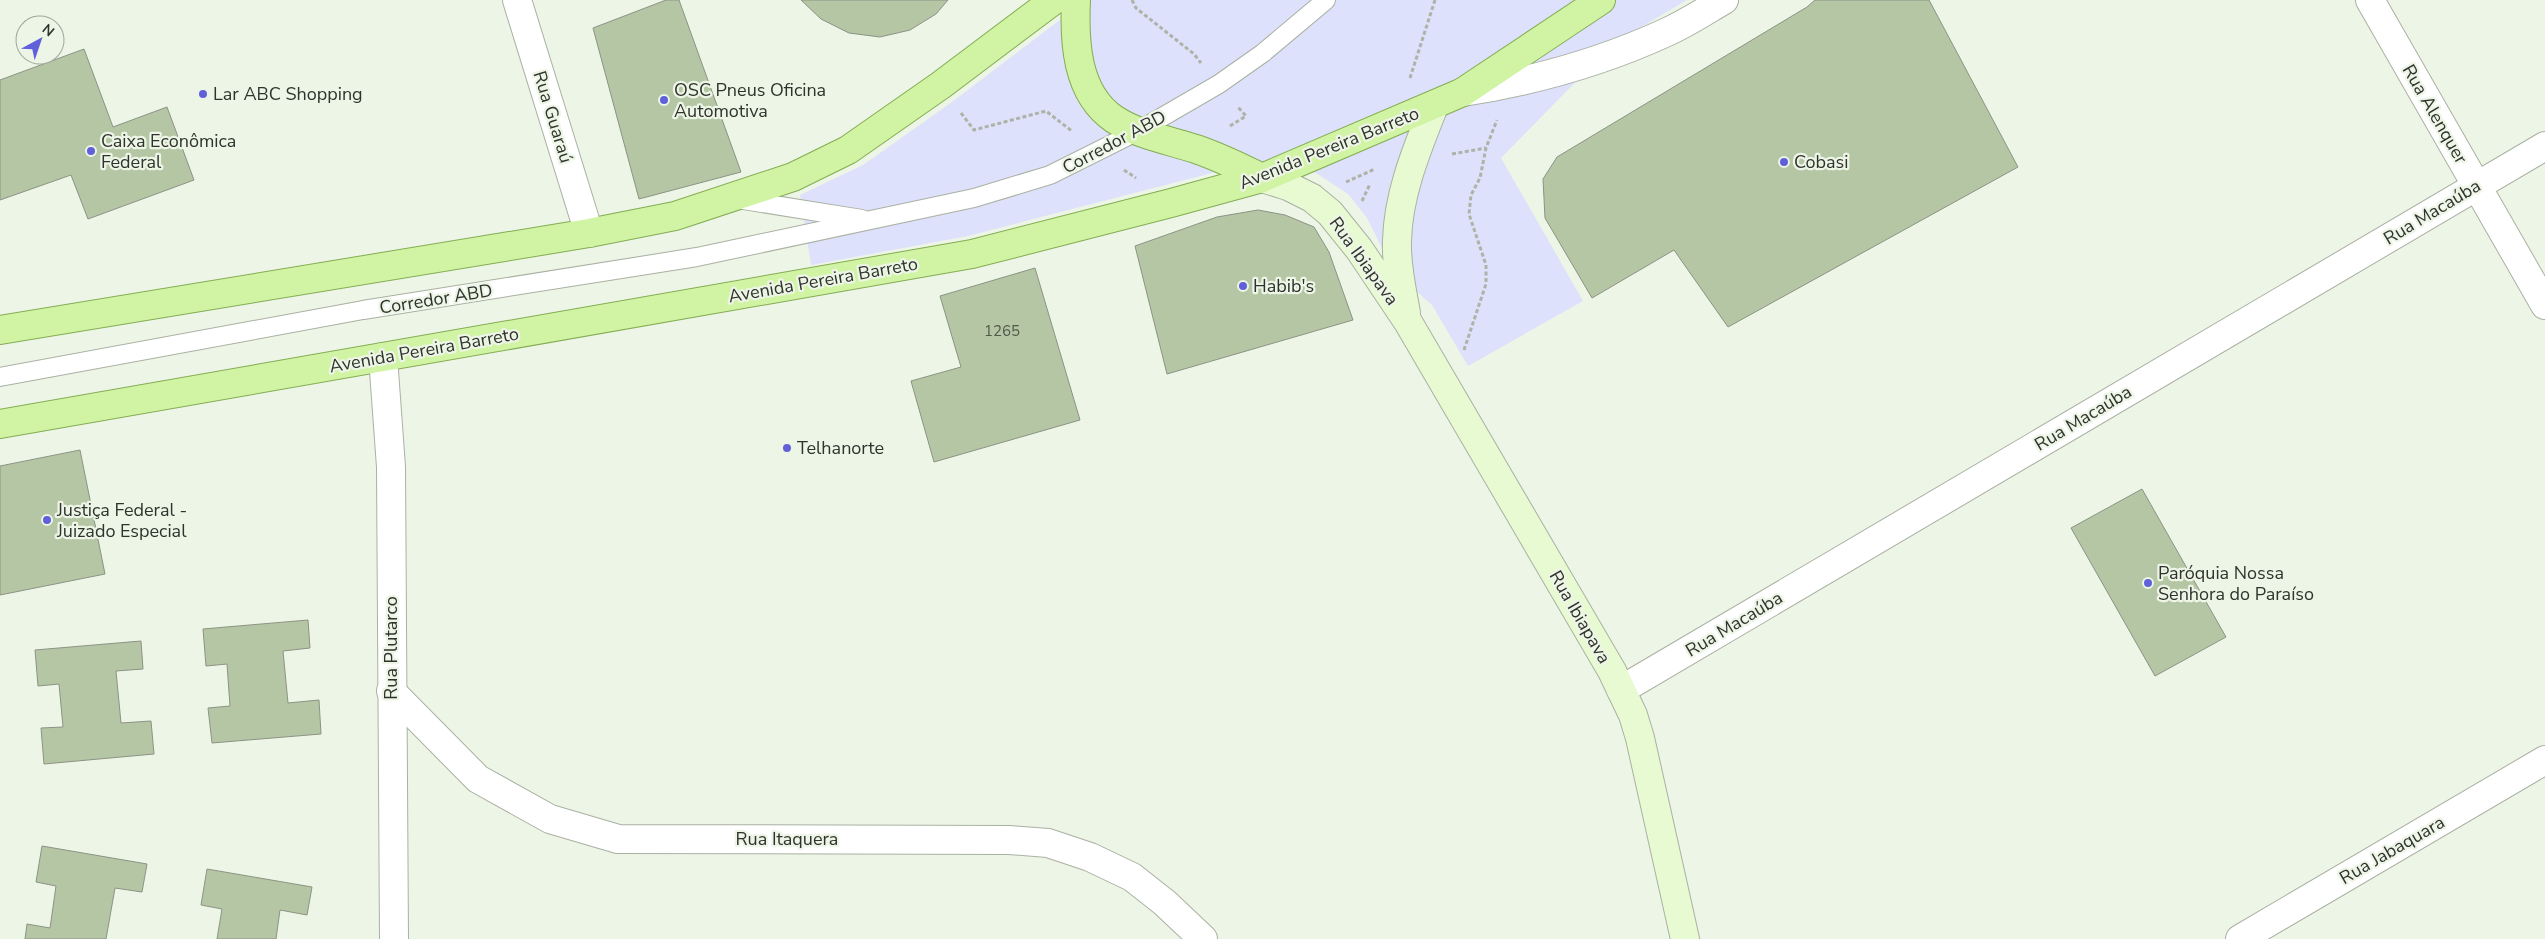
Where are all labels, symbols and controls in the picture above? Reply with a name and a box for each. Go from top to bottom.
north arrow [15,15,65,65]
text: N [38,20,58,41]
street label: Rua Alenquer [2397,60,2473,169]
street label: Rua Guaraú [528,68,578,166]
place label: OSC Pneus Oficina Automotiva [674,78,826,123]
place label: Lar ABC Shopping [213,82,363,106]
marker: Lar ABC Shopping [197,88,209,100]
marker: OSC Pneus Oficina Automotiva [658,94,670,106]
street label: Avenida Pereira Barreto [1236,101,1422,195]
street label: Corredor ABD [1058,105,1170,179]
place label: Caixa Econômica Federal [101,129,236,174]
marker: Caixa Econômica Federal [85,145,97,157]
place label: Cobasi [1794,150,1848,174]
marker: Cobasi [1778,156,1790,168]
street label: Rua Macaúba [2379,174,2485,250]
street label: Rua Ibiapava [1324,212,1404,310]
street label: Avenida Pereira Barreto [726,252,920,308]
place label: Habib's [1253,274,1314,298]
street label: Corredor ABD [378,278,494,320]
marker: Habib's [1237,280,1249,292]
house number: 1265 [984,321,1020,341]
street label: Avenida Pereira Barreto [327,322,521,378]
street label: Rua Macaúba [2030,380,2136,456]
place label: Telhanorte [797,436,884,460]
marker: Telhanorte [781,442,793,454]
place label: Justiça Federal - Juizado Especial [56,498,187,543]
marker: Justiça Federal - Juizado Especial [41,514,53,526]
place label: Paróquia Nossa Senhora do Paraíso [2158,561,2314,606]
street label: Rua Ibiapava [1544,566,1616,668]
marker: Paróquia Nossa Senhora do Paraíso [2142,577,2154,589]
street label: Rua Macaúba [1681,586,1787,662]
street label: Rua Plutarco [379,596,403,700]
street label: Rua Jabaquara [2335,810,2449,890]
street label: Rua Itaquera [736,827,838,851]

